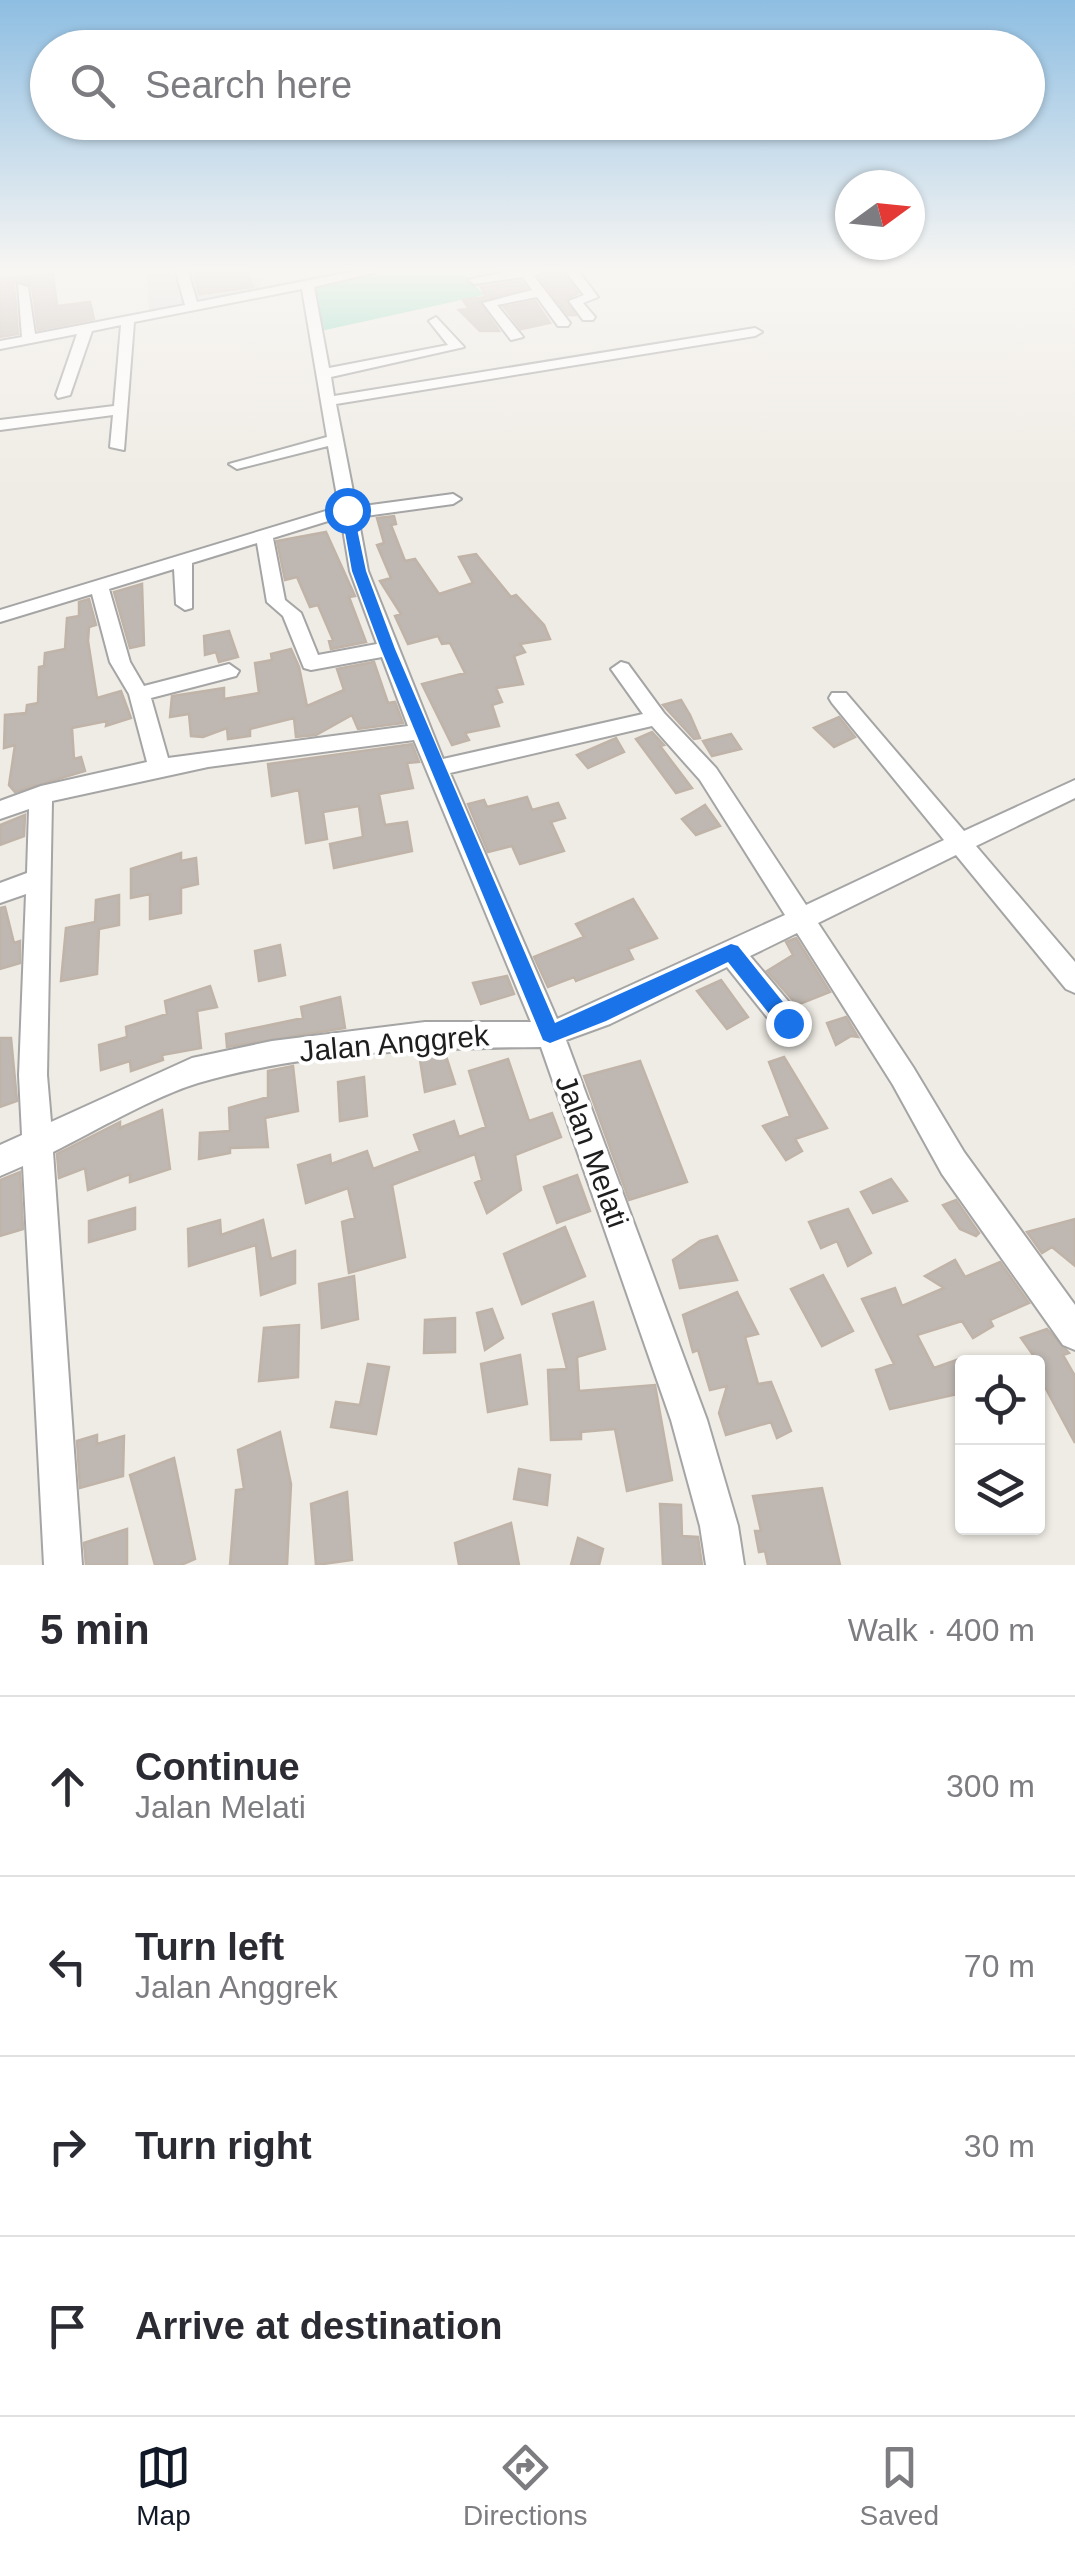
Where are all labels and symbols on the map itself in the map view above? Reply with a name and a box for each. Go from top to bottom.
north arrow [835,170,925,260]
route start [325,488,371,534]
route end [766,1001,812,1047]
street label: Jalan Anggrek [298,1018,491,1068]
street label: Jalan Melati [549,1070,635,1232]

